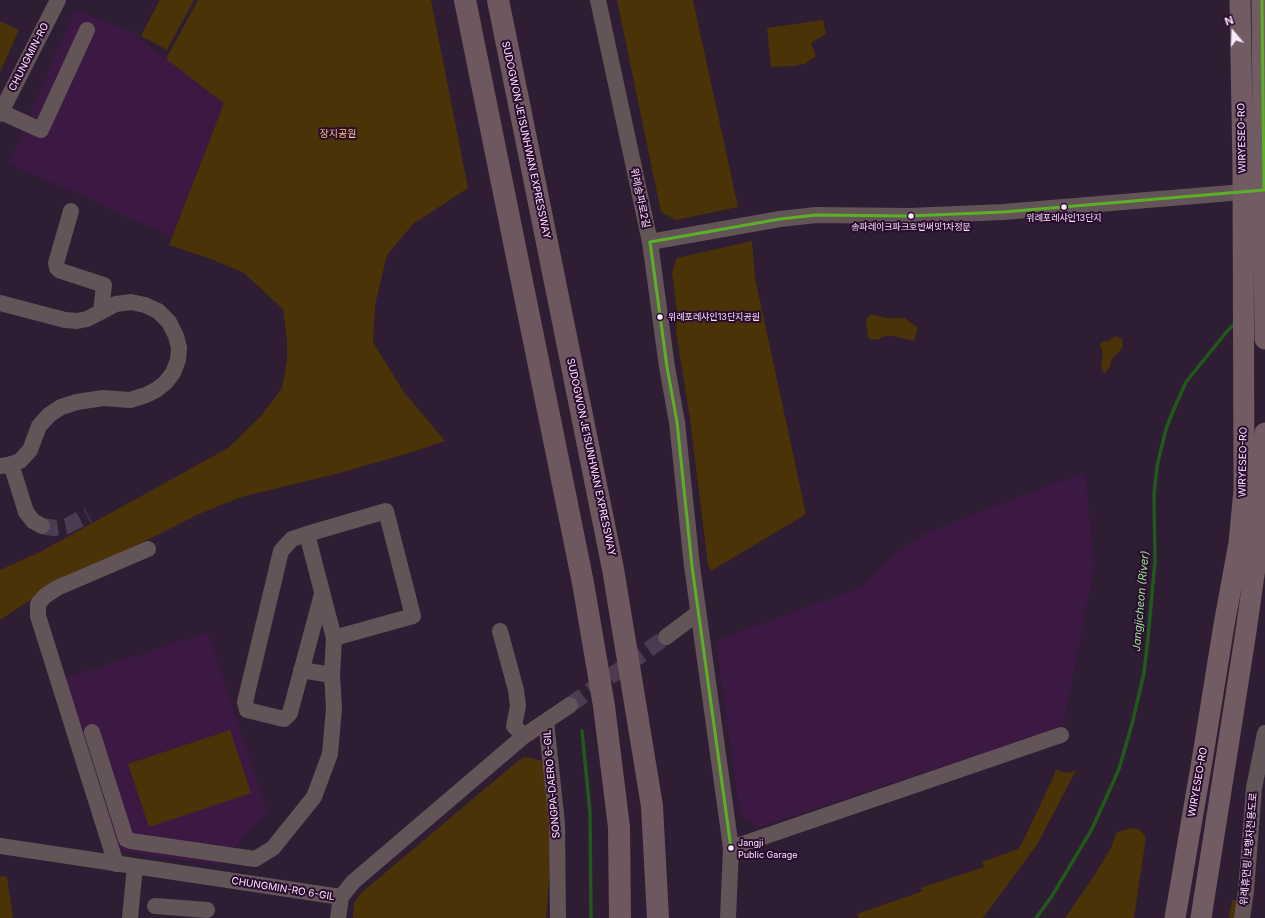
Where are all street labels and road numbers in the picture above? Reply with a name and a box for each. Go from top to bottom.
street label: CHUNGMIN-RO [7,21,51,93]
street label: SUDOGWON JE1SUNHWAN EXPRESSWAY [499,40,553,240]
street label: WIRYESEO-RO [1235,103,1249,173]
street label: 위례송파로2길 [628,167,652,229]
street label: SUDOGWON JE1SUNHWAN EXPRESSWAY [564,357,618,557]
street label: WIRYESEO-RO [1236,427,1250,497]
street label: SONGPA-DAERO 6-GIL [541,729,563,839]
street label: WIRYESEO-RO [1186,746,1210,818]
street label: 위례휴먼링 보행자전용도로 [1238,792,1260,906]
street label: CHUNGMIN-RO 6-GIL [230,875,336,903]

